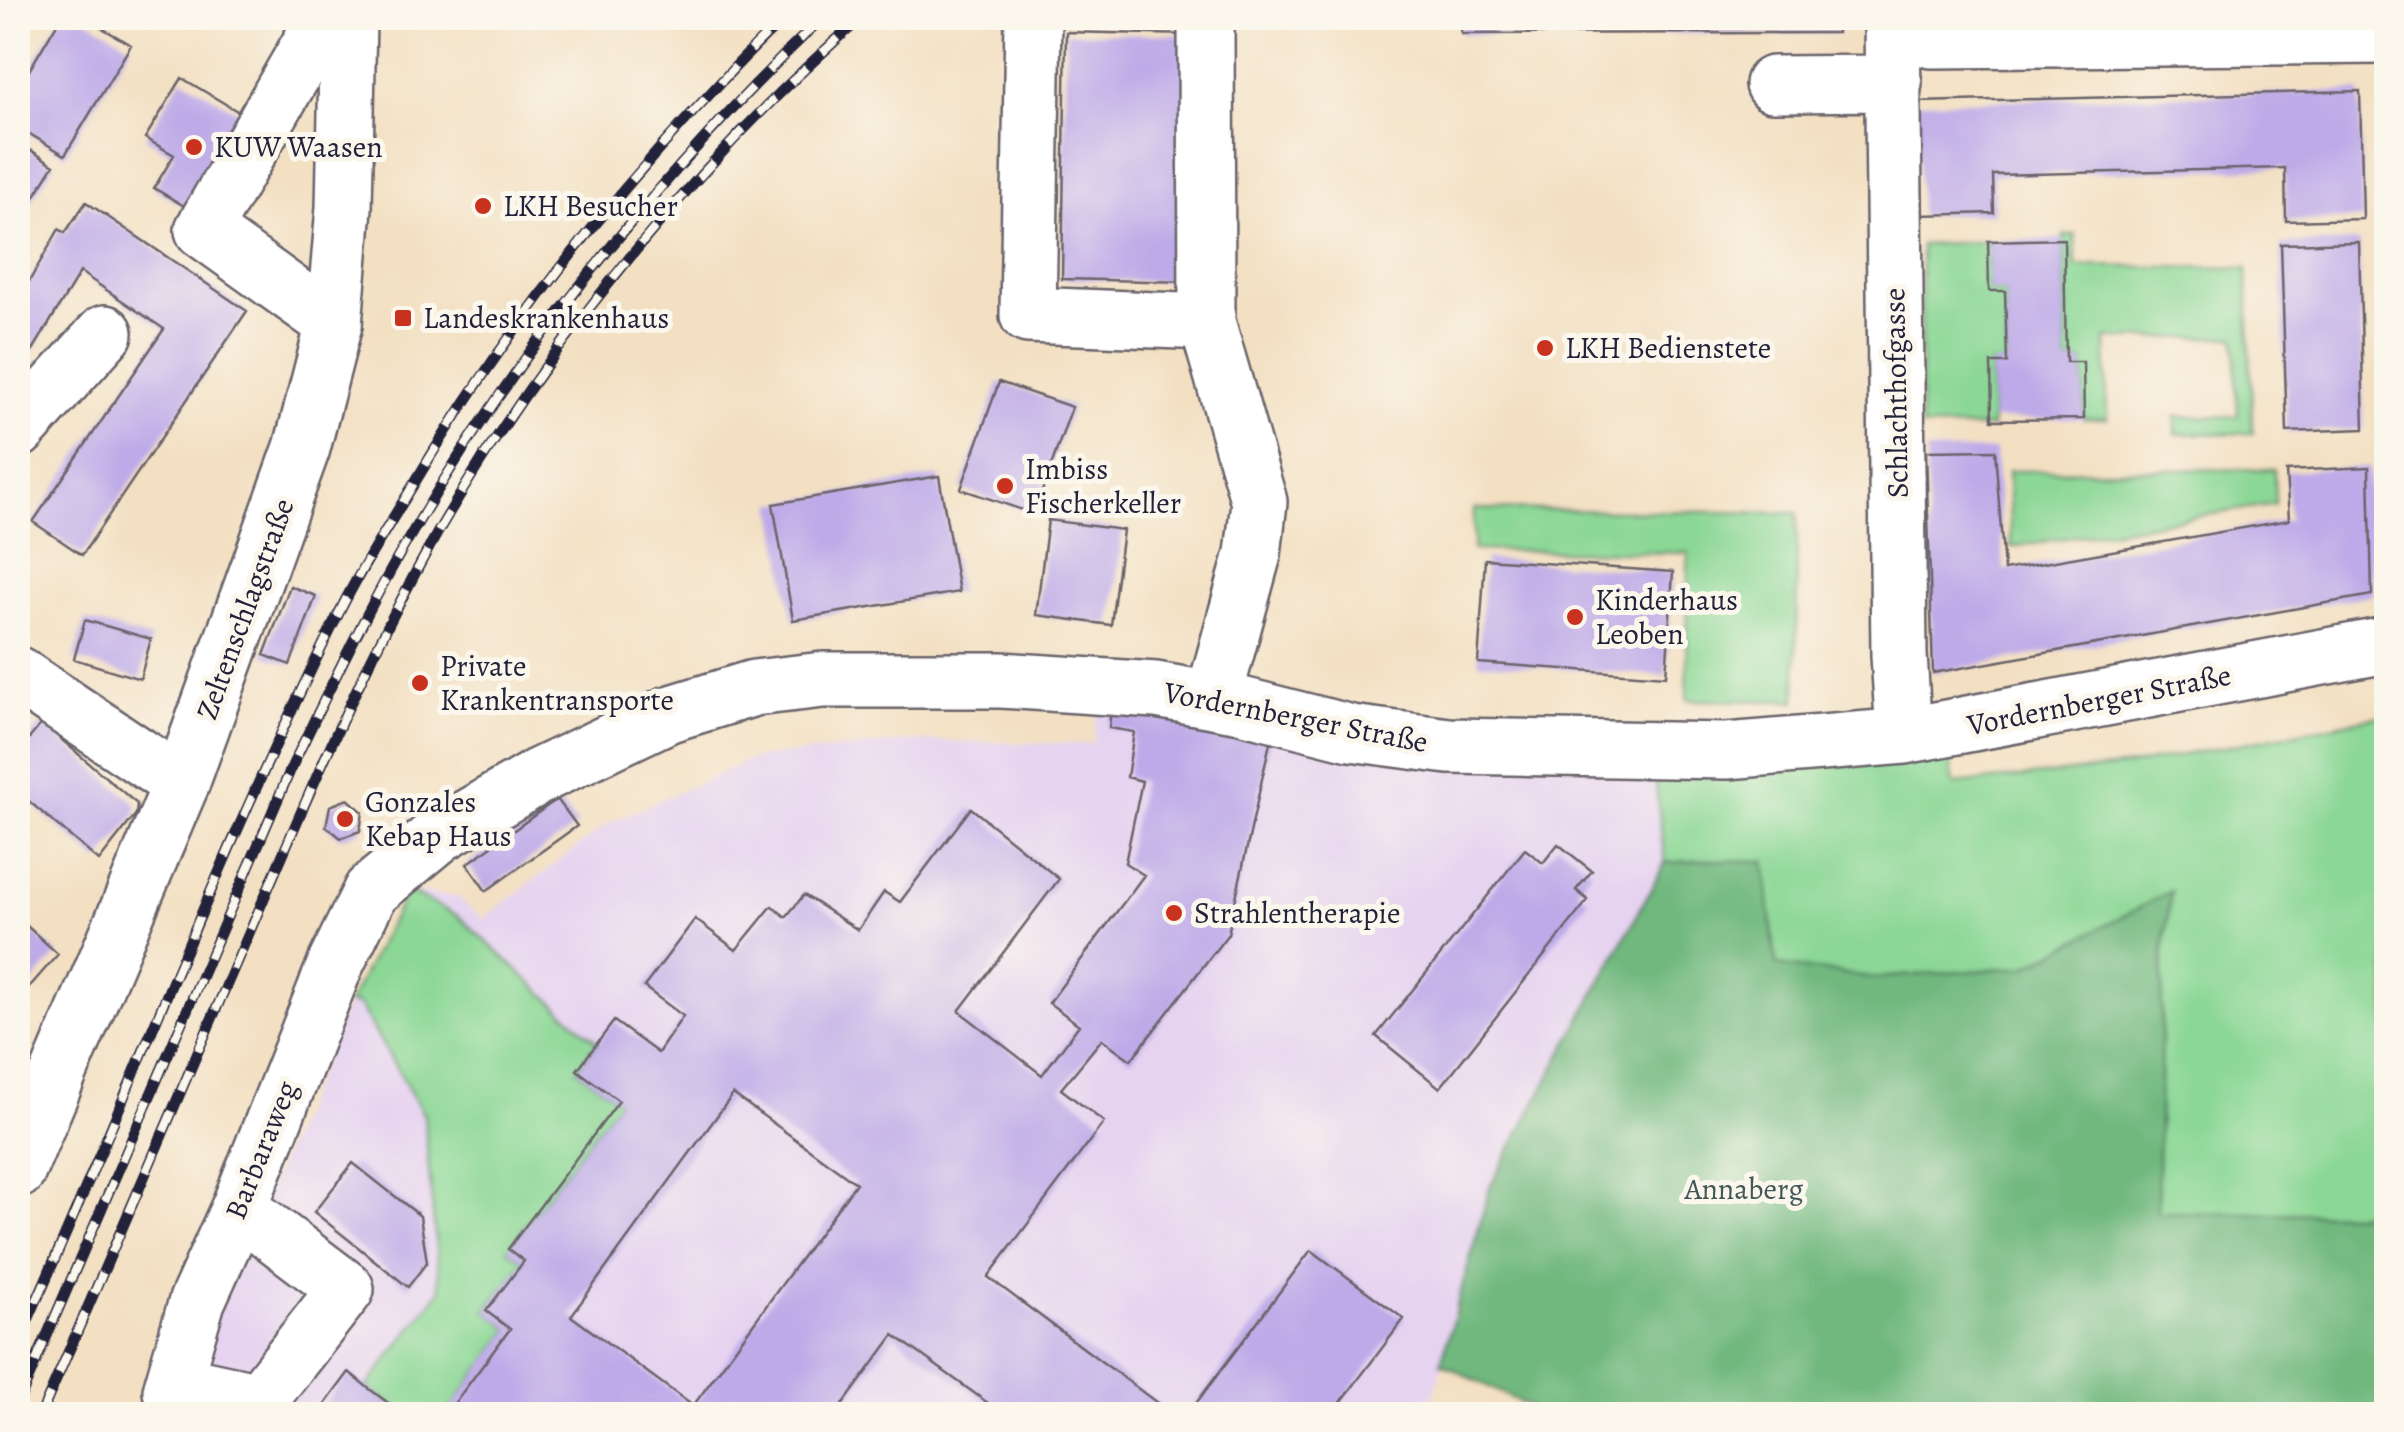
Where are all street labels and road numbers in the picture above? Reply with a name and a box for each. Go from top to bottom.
street label: Schlachthofgasse [1874,287,1918,499]
street label: Zeltenschlagstraße [186,493,304,725]
street label: Vordernberger Straße [1963,655,2234,745]
street label: Vordernberger Straße [1160,672,1431,762]
street label: Barbaraweg [215,1075,307,1225]

